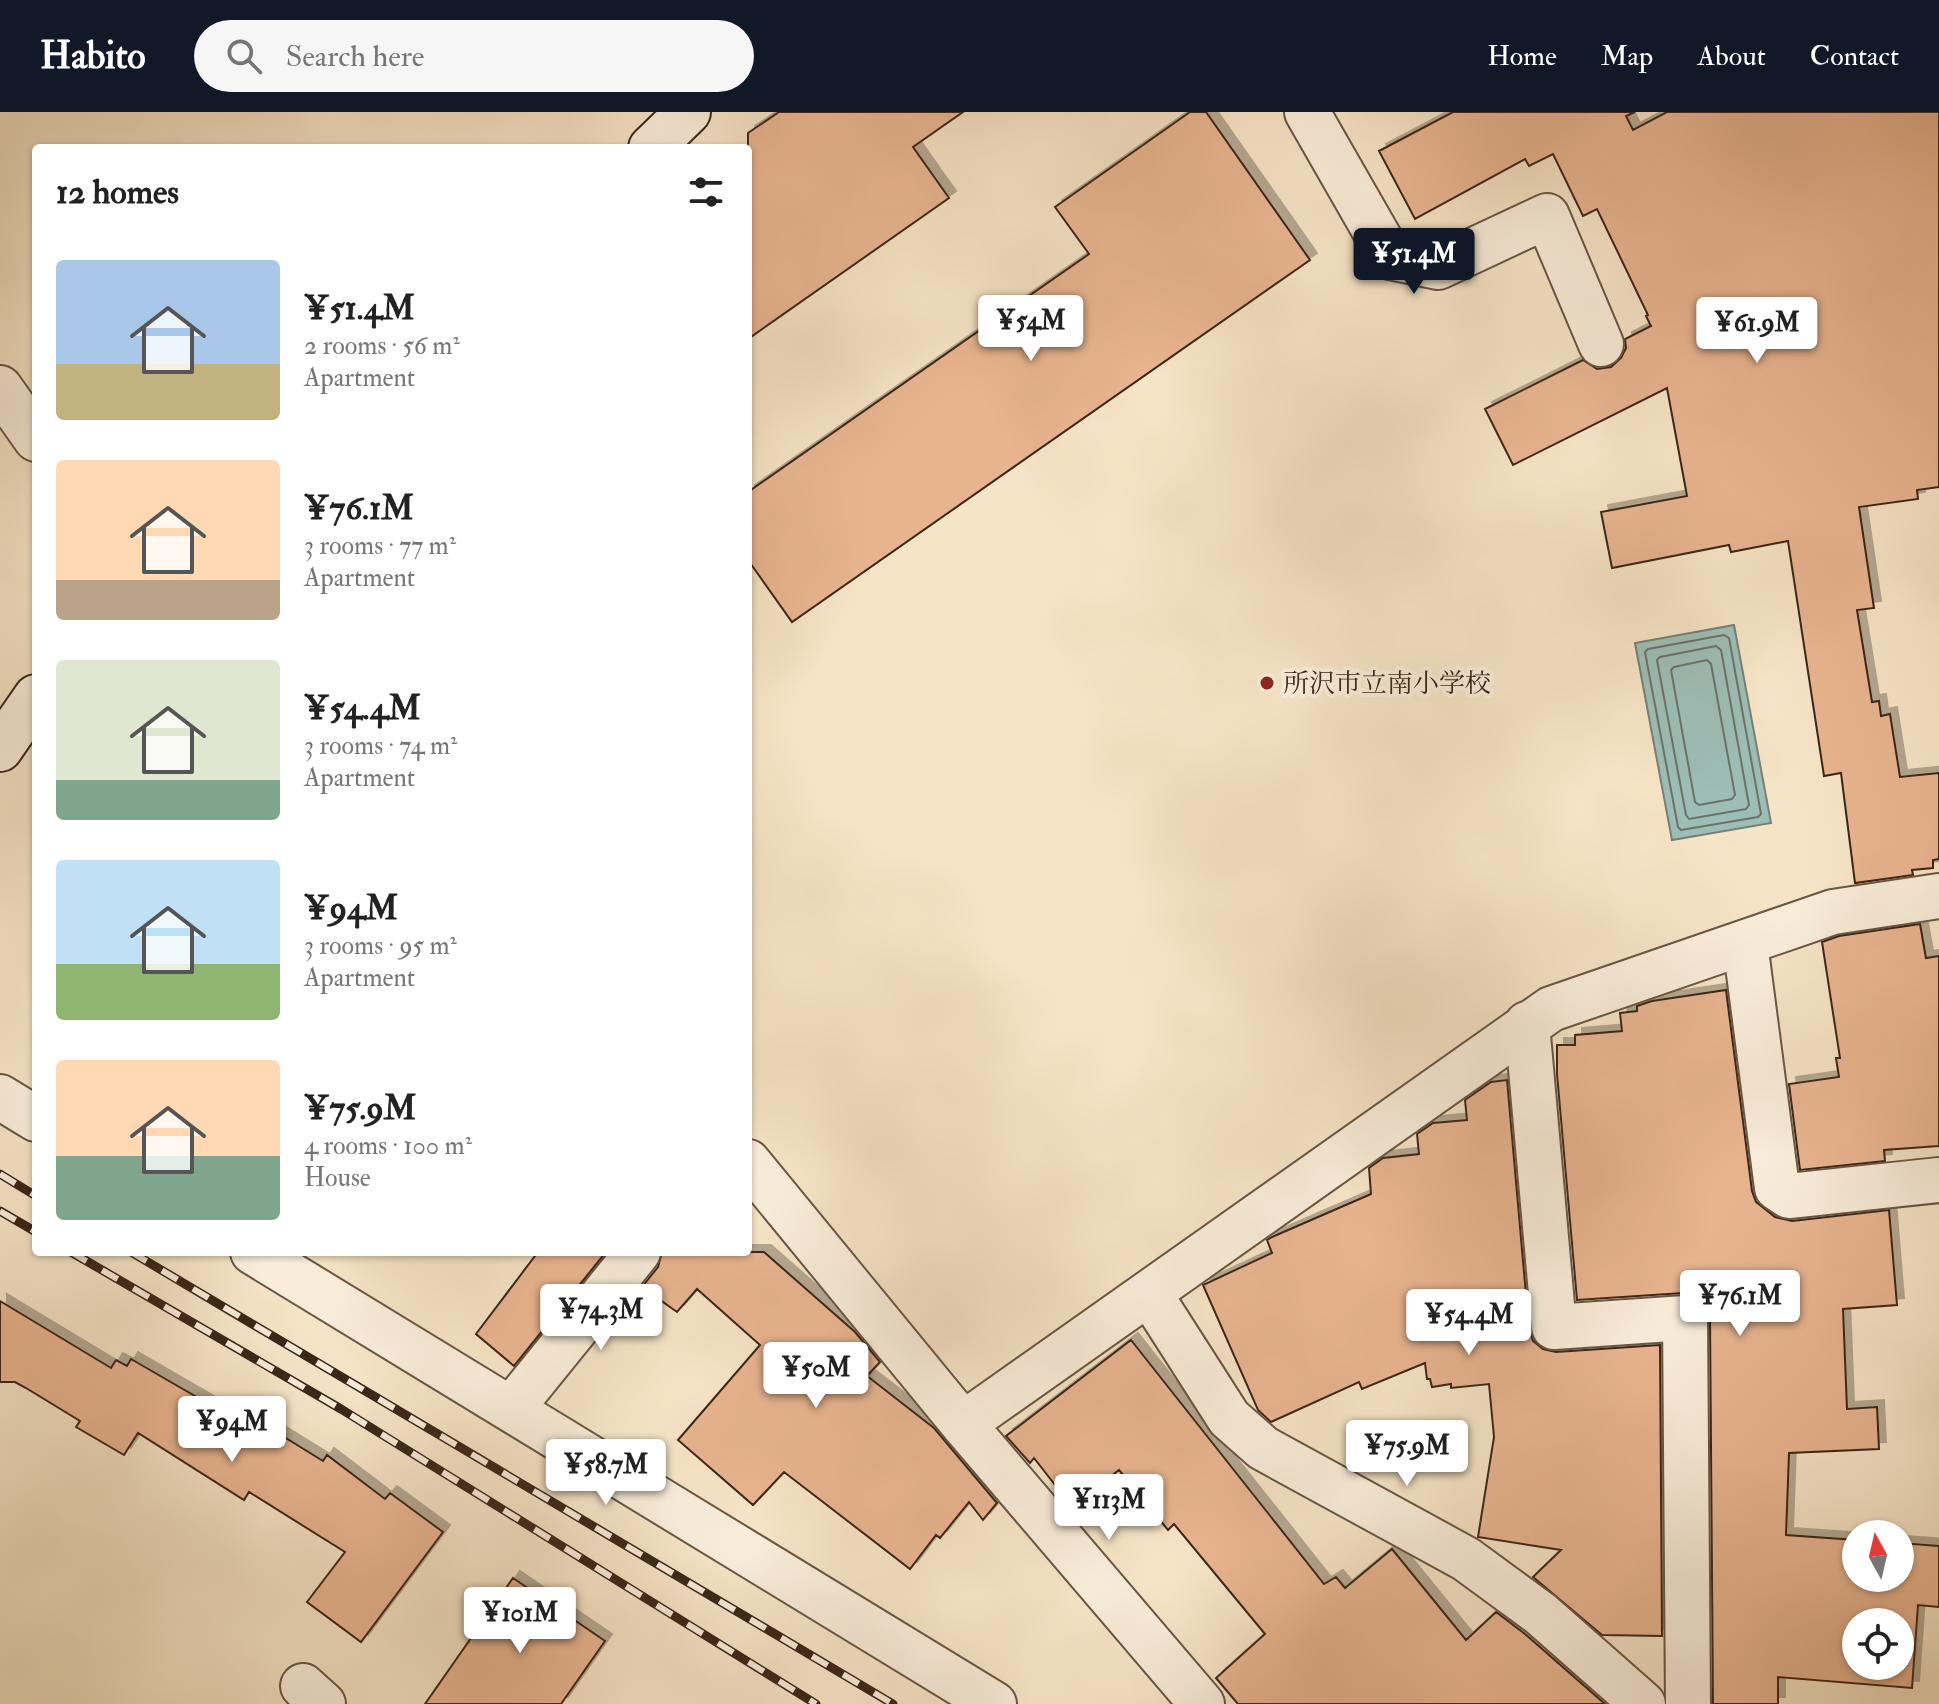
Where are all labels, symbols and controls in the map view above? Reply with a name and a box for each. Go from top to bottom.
search box [194,20,754,92]
text: Habito [40,32,146,80]
icon: search [222,34,266,78]
text: Search here [286,38,424,75]
text: Home [1487,39,1557,74]
text: Map [1601,39,1653,74]
text: About [1697,39,1766,74]
text: Contact [1810,39,1899,74]
icon: filters [684,170,728,214]
text: 12 homes [56,171,179,214]
pin: ¥51.4M [1349,228,1479,296]
text: ¥51.4M [1372,238,1456,270]
text: ¥51.4M [304,287,415,330]
icon: home [120,292,216,388]
pin: ¥54M [984,295,1078,363]
pin: ¥61.9M [1692,297,1822,365]
text: ¥54M [996,305,1066,337]
text: ¥61.9M [1714,307,1800,339]
text: 2 rooms · 56 m² [304,330,460,362]
text: Apartment [304,362,415,394]
text: ¥76.1M [304,487,414,530]
icon: home [120,492,216,588]
text: 3 rooms · 77 m² [304,530,456,562]
text: Apartment [304,562,415,594]
place label: 所沢市立南小学校 [1283,668,1491,700]
marker: 所沢市立南小学校 [1258,674,1276,692]
text: ¥54.4M [304,687,421,730]
icon: home [120,692,216,788]
text: 3 rooms · 74 m² [304,730,457,762]
text: Apartment [304,762,415,794]
text: ¥94M [304,887,398,930]
icon: home [120,892,216,988]
text: 3 rooms · 95 m² [304,930,457,962]
text: Apartment [304,962,415,994]
text: ¥75.9M [304,1087,416,1130]
icon: home [120,1092,216,1188]
text: 4 rooms · 100 m² [304,1130,472,1162]
text: House [304,1162,371,1194]
pin: ¥76.1M [1675,1270,1805,1338]
text: ¥76.1M [1698,1280,1782,1312]
pin: ¥74.3M [536,1284,666,1352]
pin: ¥54.4M [1404,1289,1534,1357]
text: ¥74.3M [558,1294,644,1326]
text: ¥54.4M [1424,1299,1514,1331]
pin: ¥50M [769,1342,863,1410]
text: ¥50M [781,1352,851,1384]
pin: ¥94M [185,1396,279,1464]
text: ¥94M [196,1406,268,1438]
pin: ¥75.9M [1342,1420,1472,1488]
text: ¥75.9M [1364,1430,1450,1462]
pin: ¥58.7M [541,1439,671,1507]
text: ¥58.7M [564,1449,648,1481]
pin: ¥113M [1053,1474,1165,1542]
text: ¥113M [1072,1484,1146,1516]
north arrow [1842,1520,1914,1592]
map controls [1842,1520,1914,1680]
pin: ¥101M [464,1587,576,1655]
text: ¥101M [482,1597,558,1629]
button: locate [1842,1608,1914,1680]

